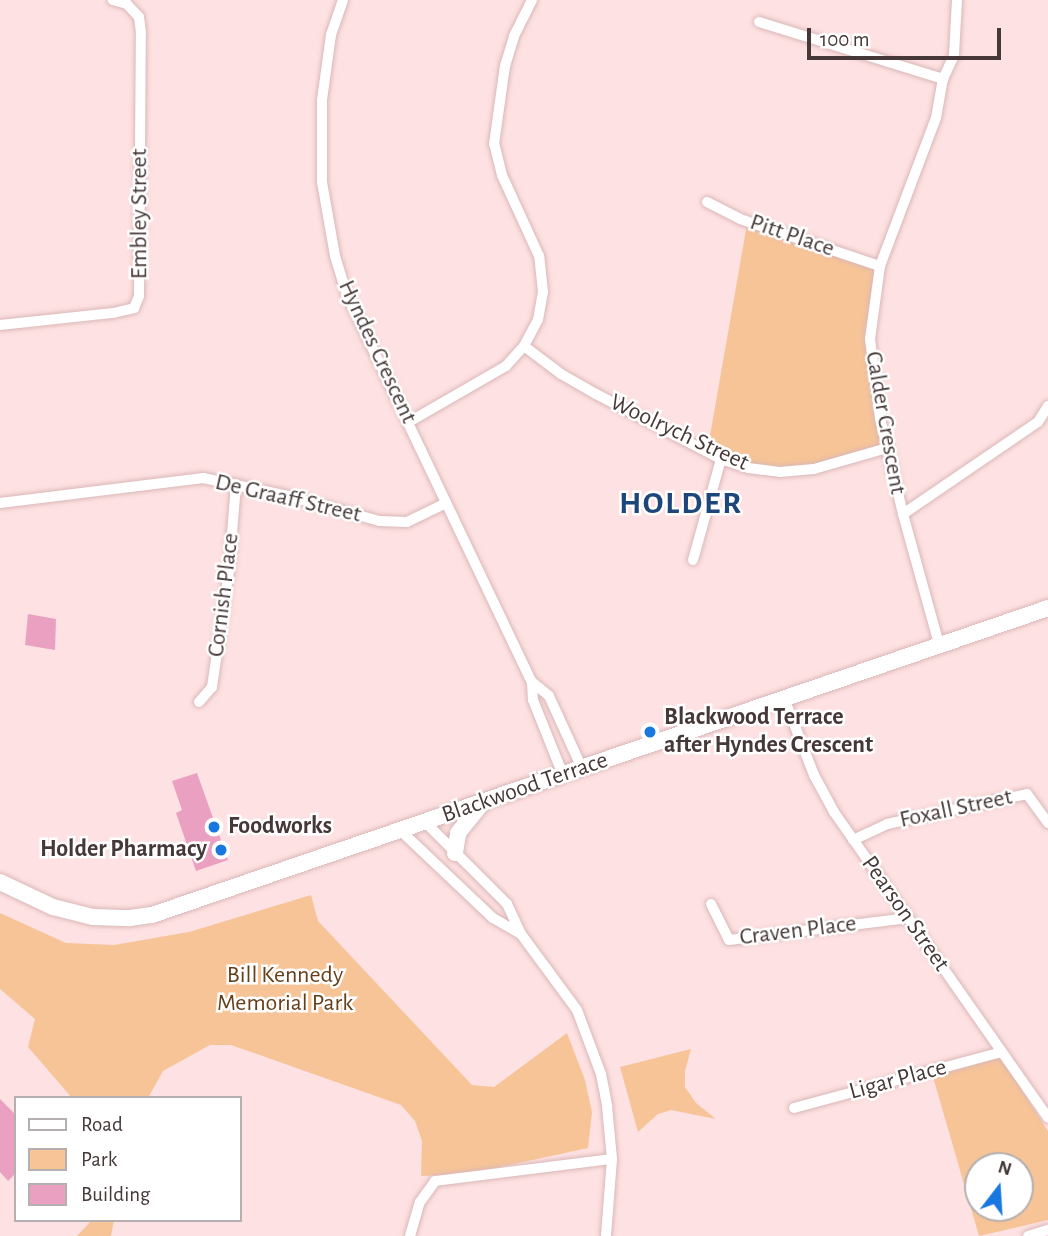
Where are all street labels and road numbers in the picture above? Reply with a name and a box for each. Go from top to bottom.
street label: Embley Street [126,149,154,279]
street label: Pitt Place [746,208,838,264]
street label: Hyndes Crescent [331,276,423,428]
street label: Calder Crescent [858,349,912,497]
street label: Woolrych Street [605,388,753,478]
street label: De Graaff Street [212,468,364,530]
street label: Cornish Place [202,531,246,659]
street label: Blackwood Terrace [438,746,612,830]
street label: Foxall Street [897,783,1015,835]
street label: Pearson Street [855,851,955,977]
street label: Craven Place [738,910,858,952]
street label: Ligar Place [846,1053,950,1107]

